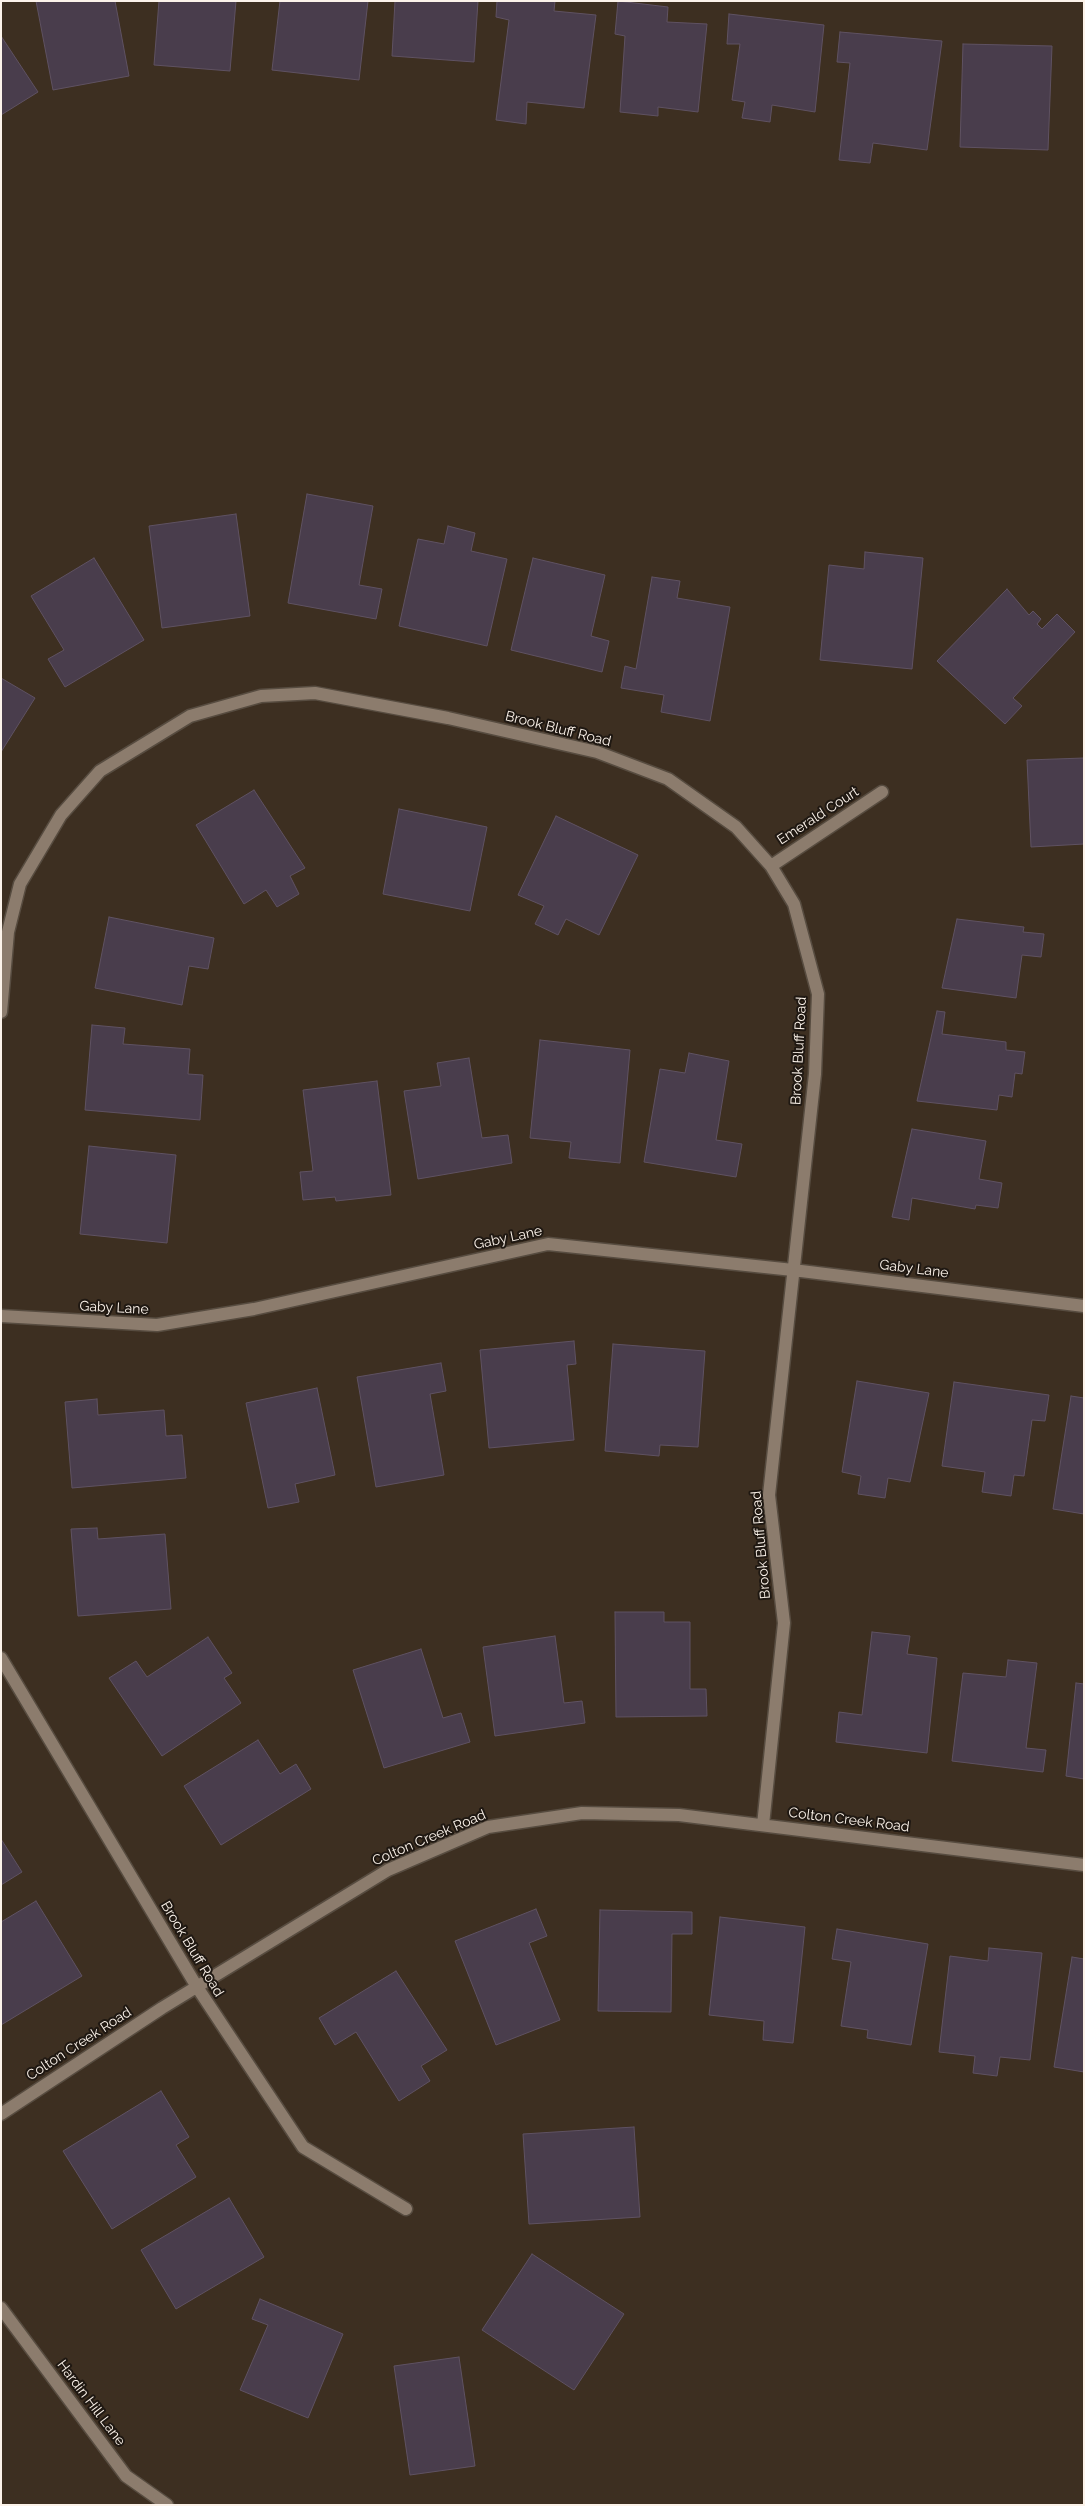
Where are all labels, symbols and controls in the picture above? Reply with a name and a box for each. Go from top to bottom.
street label: Brook Bluff Road [503,708,613,750]
street label: Emerald Court [774,783,862,849]
street label: Brook Bluff Road [788,996,810,1106]
street label: Gaby Lane [472,1223,544,1253]
street label: Gaby Lane [879,1256,949,1282]
street label: Gaby Lane [79,1298,149,1318]
street label: Brook Bluff Road [748,1490,774,1600]
street label: Colton Creek Road [788,1804,910,1836]
street label: Colton Creek Road [370,1806,488,1870]
street label: Brook Bluff Road [157,1898,227,2000]
street label: Colton Creek Road [23,2004,135,2084]
street label: Hardin Hill Lane [53,2357,129,2449]

